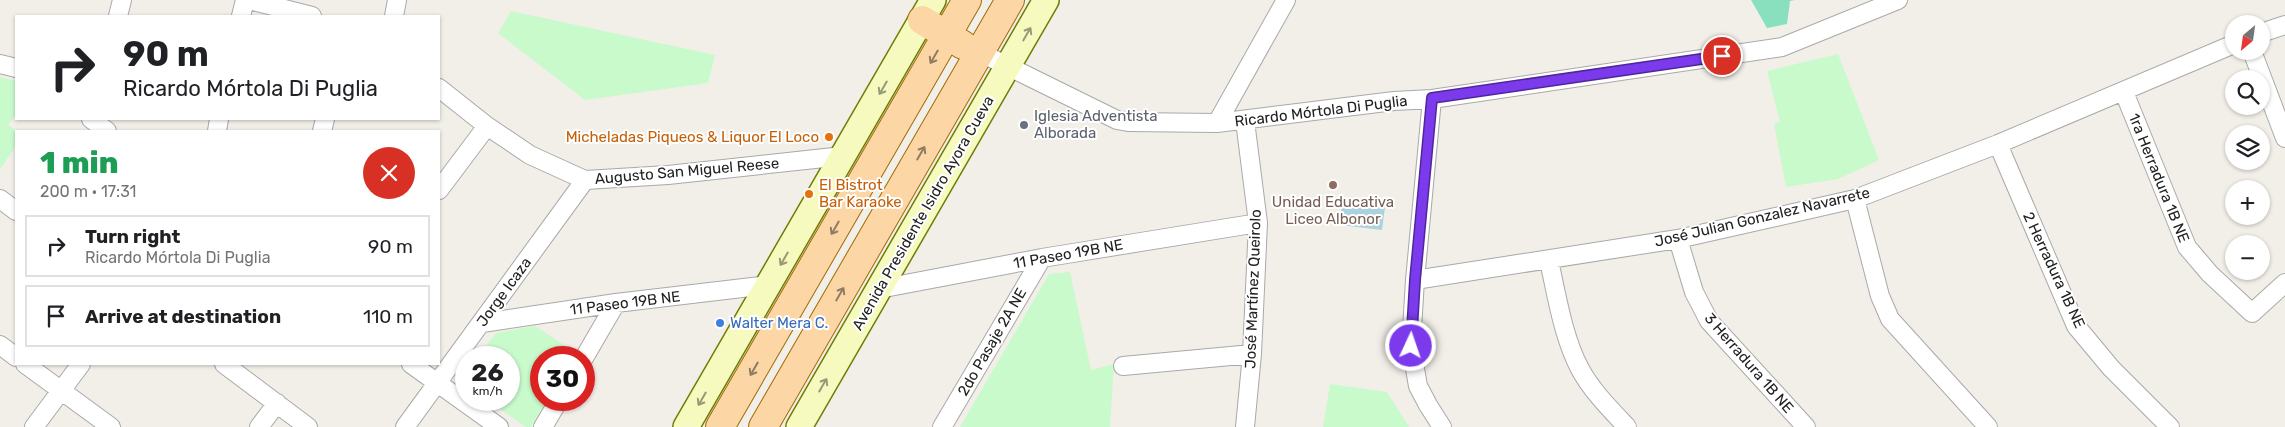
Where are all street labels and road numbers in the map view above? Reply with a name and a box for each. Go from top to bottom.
street label: Ricardo Mórtola Di Puglia [1234,91,1408,131]
street label: Avenida Presidente Isidro Ayora Cueva [848,93,998,333]
street label: 1ra Herradura 1B NE [2125,111,2193,245]
street label: Augusto San Miguel Reese [594,154,780,188]
street label: José Julian Gonzalez Navarrete [1653,183,1871,251]
street label: José Martínez Queirolo [1241,209,1265,369]
street label: 2 Herradura 1B NE [2019,209,2089,331]
street label: 11 Paseo 19B NE [1012,235,1124,273]
street label: Jorge Icaza [473,254,535,330]
street label: 2do Pasaje 2A NE [954,285,1030,399]
street label: 11 Paseo 19B NE [569,287,681,319]
street label: 3 Herradura 1B NE [1701,309,1797,417]

